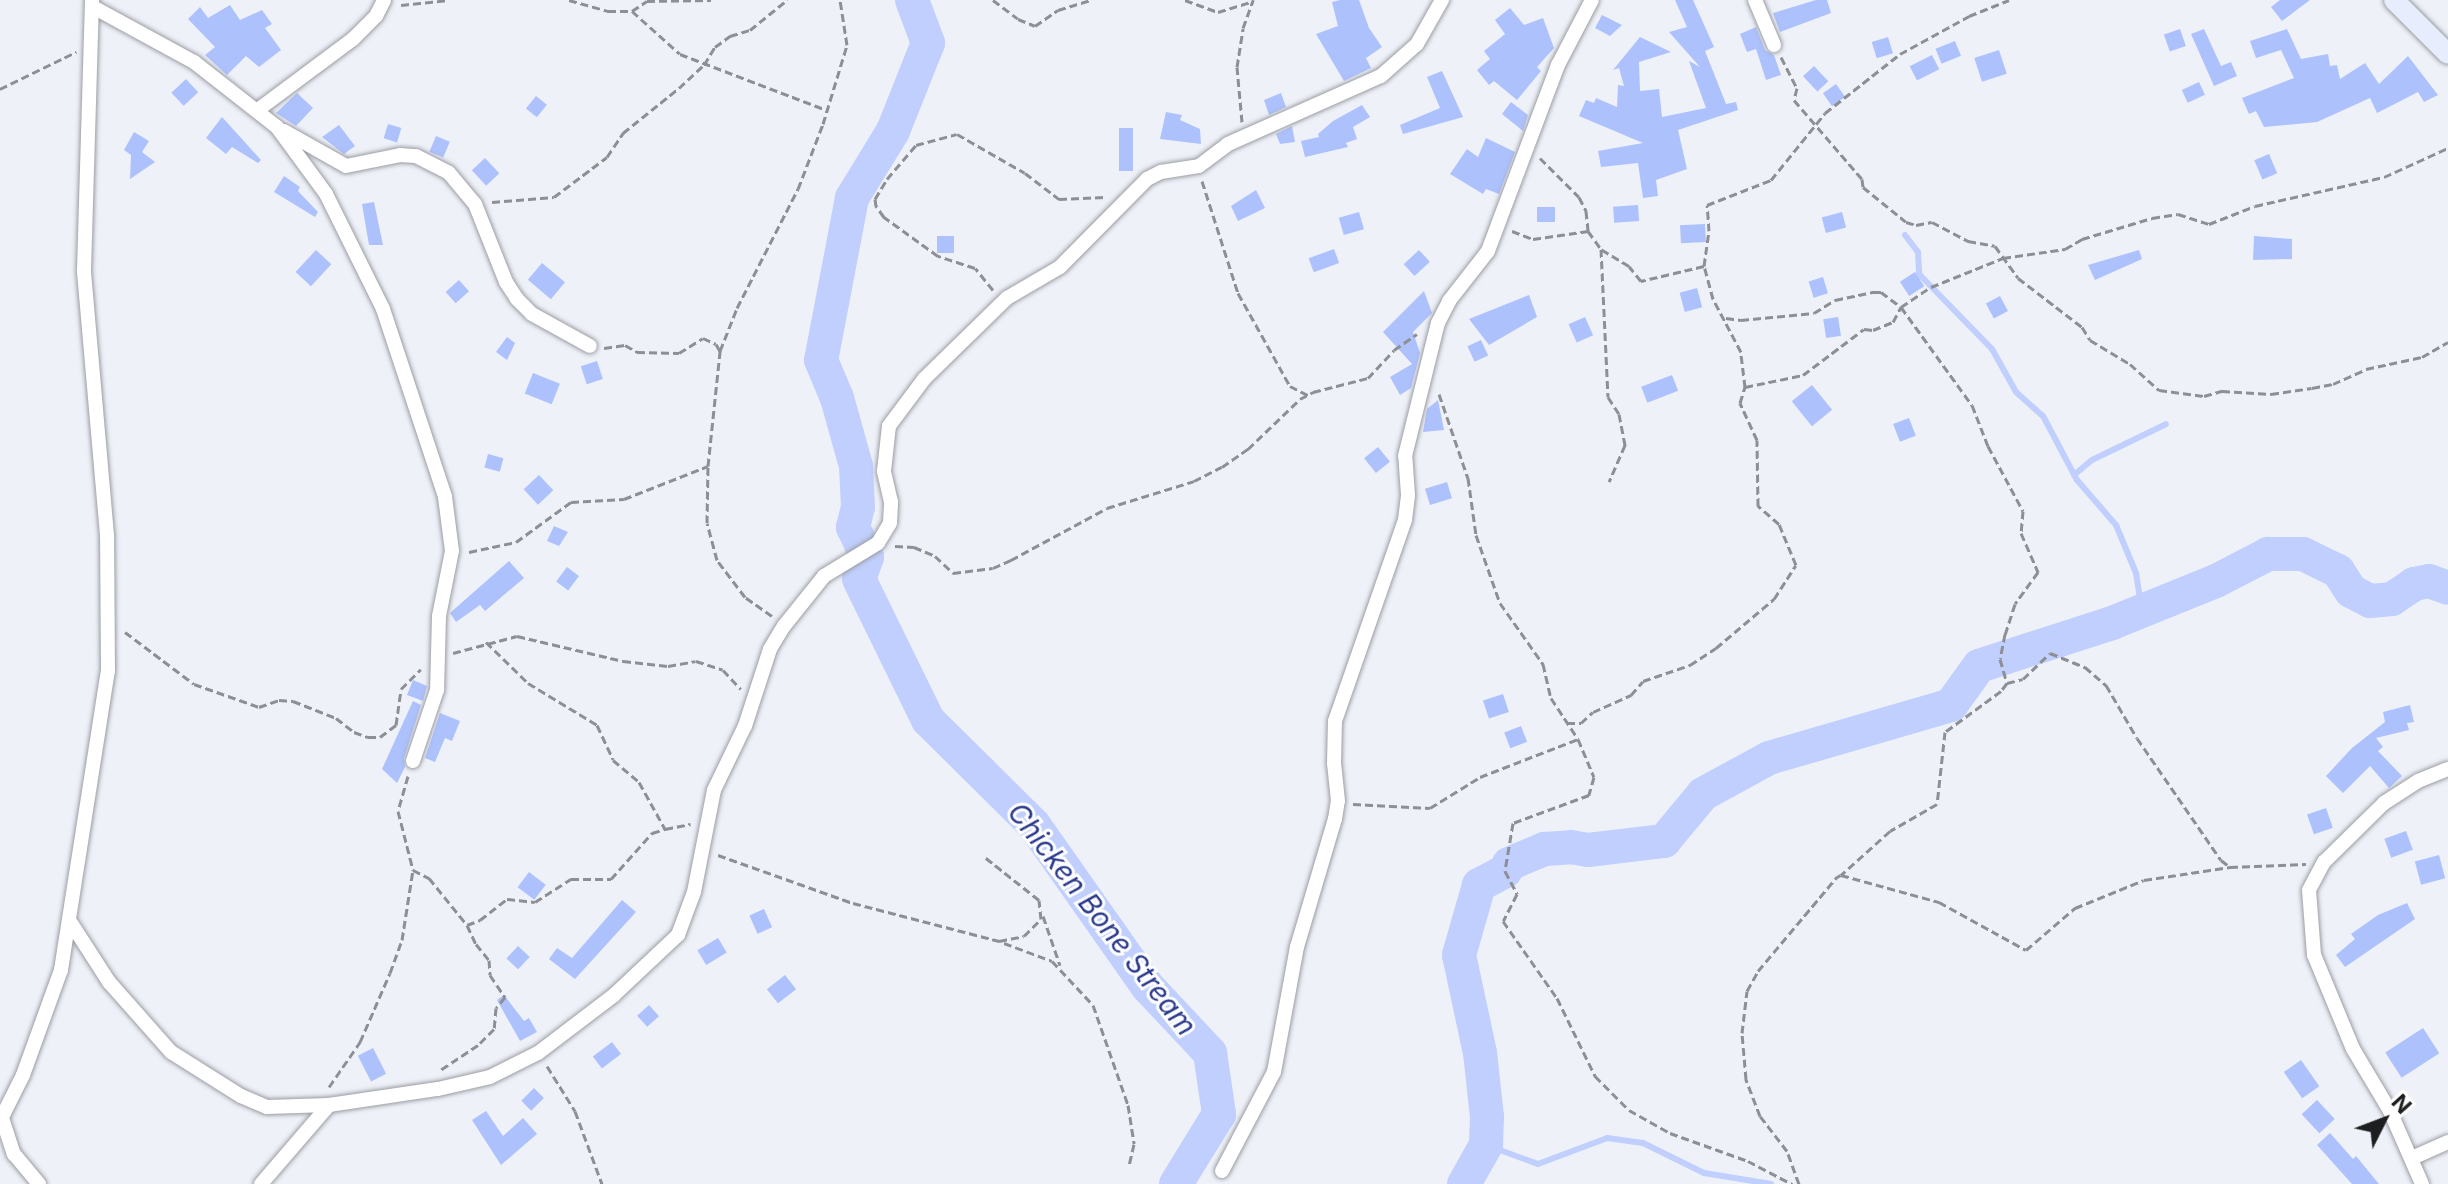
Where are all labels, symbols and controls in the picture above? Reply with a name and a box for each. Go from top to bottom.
water label: Chicken Bone Stream [1001,796,1203,1042]
north arrow [2344,1080,2424,1160]
text: N [2387,1089,2417,1119]

